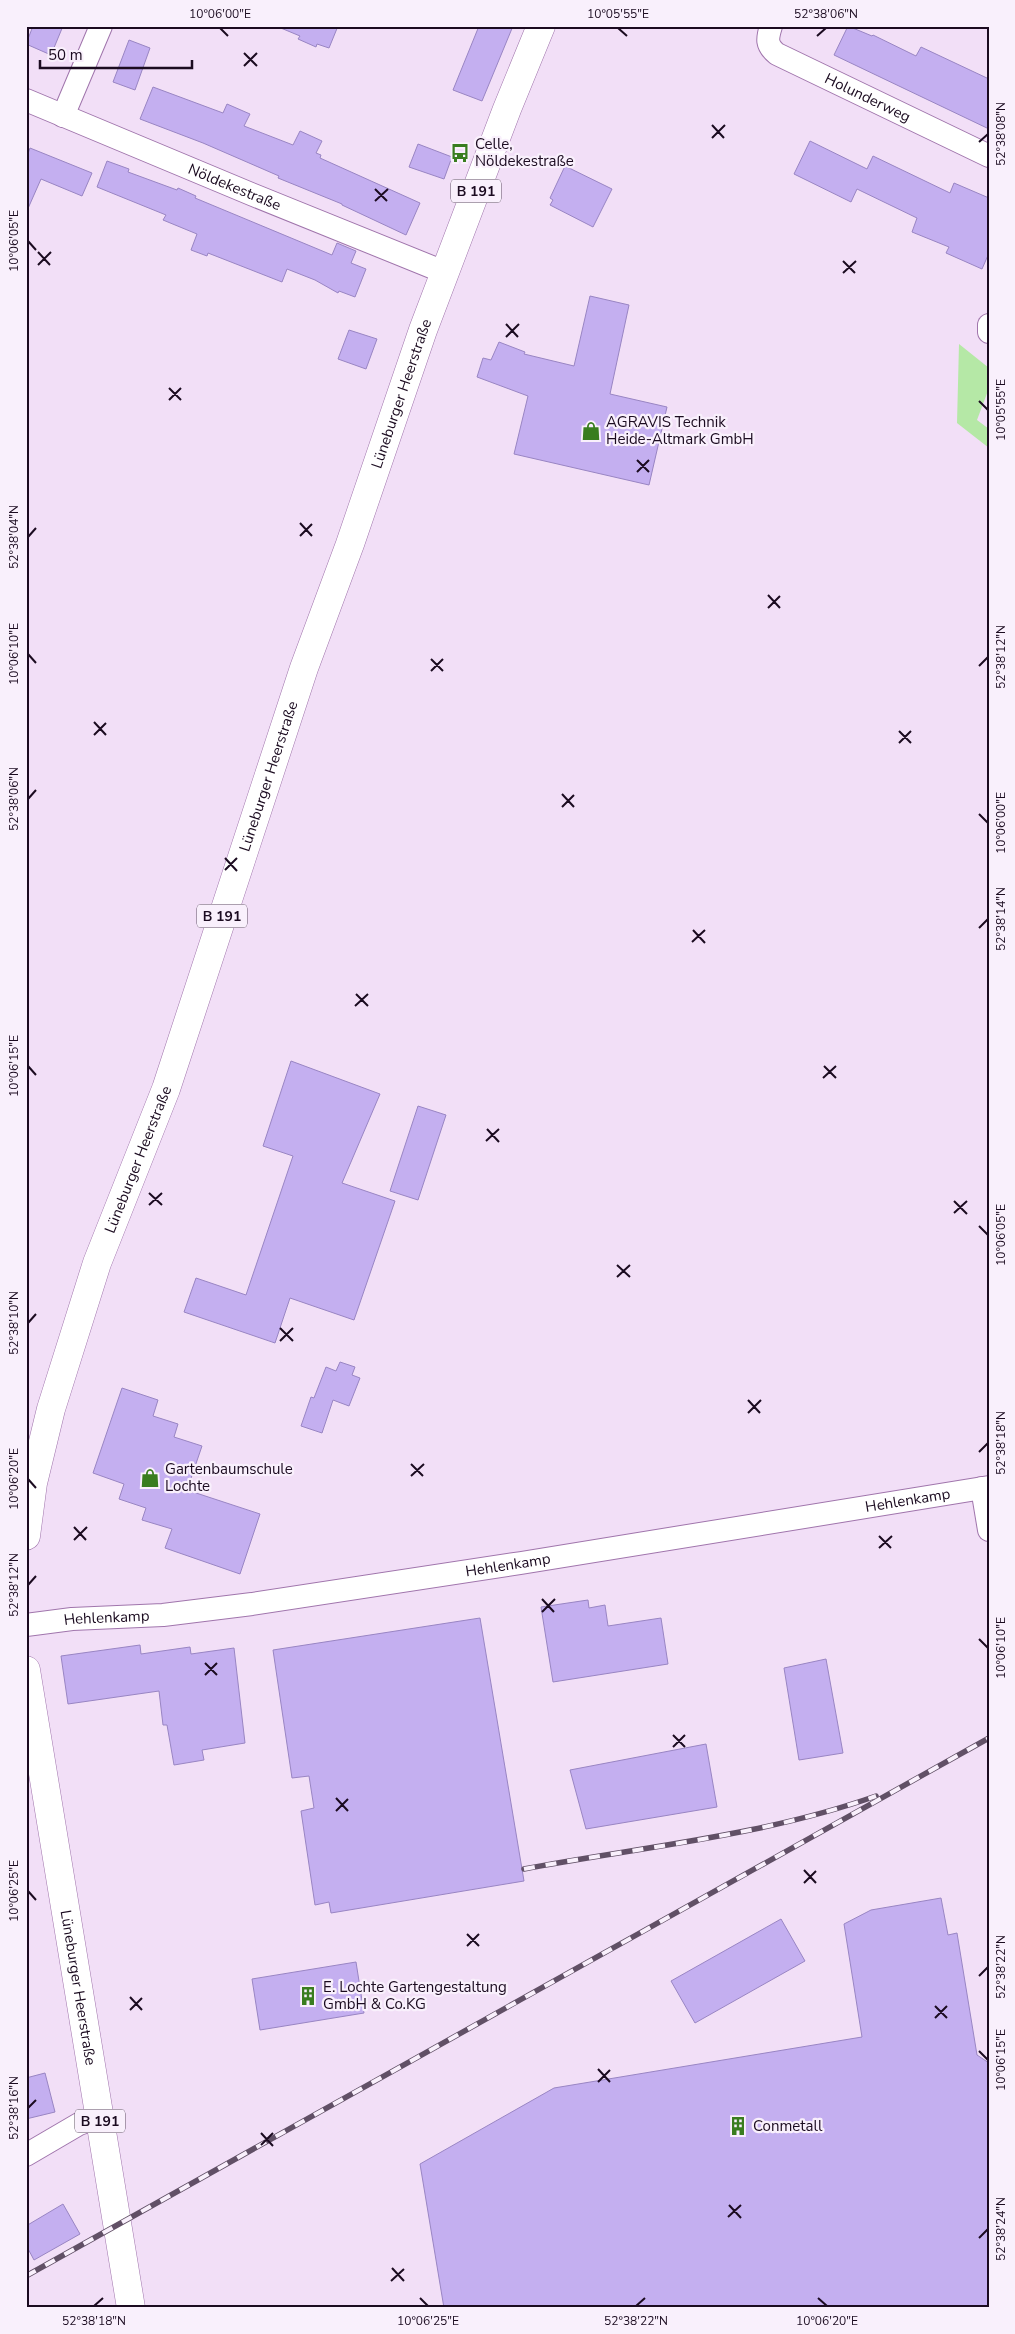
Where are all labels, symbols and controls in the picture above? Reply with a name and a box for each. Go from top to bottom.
text: 10°06'00"E [189,6,251,22]
text: 10°05'55"E [587,6,649,22]
text: 52°38'06"N [794,6,858,22]
scale bar [40,38,192,70]
text: 50 m [48,45,83,65]
street label: Holunderweg [821,68,914,127]
text: 52°38'08"N [993,102,1009,166]
place label: Celle, Nöldekestraße [475,134,574,171]
bus stop icon: Celle, Nöldekestraße [449,142,471,164]
street label: Nöldekestraße [185,159,284,215]
road number: B 191 [451,180,501,202]
text: 10°06'05"E [6,210,22,272]
street label: Lüneburger Heerstraße [366,316,436,471]
text: 10°05'55"E [993,379,1009,441]
place label: AGRAVIS Technik Heide-Altmark GmbH [606,412,754,449]
shop icon: AGRAVIS Technik Heide-Altmark GmbH [580,420,602,442]
text: 52°38'04"N [6,505,22,569]
text: 10°06'10"E [6,623,22,685]
text: 52°38'12"N [993,625,1009,689]
street label: Lüneburger Heerstraße [235,699,302,854]
text: 52°38'06"N [6,767,22,831]
text: 10°06'00"E [993,792,1009,854]
text: 52°38'14"N [993,887,1009,951]
road number: B 191 [197,904,247,928]
text: 10°06'15"E [6,1035,22,1097]
street label: Lüneburger Heerstraße [100,1083,176,1236]
text: 10°06'05"E [993,1204,1009,1266]
text: 52°38'10"N [6,1291,22,1355]
text: 52°38'18"N [993,1411,1009,1475]
text: 10°06'20"E [6,1448,22,1510]
place label: Gartenbaumschule Lochte [165,1459,293,1496]
shop icon: Gartenbaumschule Lochte [139,1467,161,1489]
street label: Hehlenkamp [864,1483,952,1517]
street label: Hehlenkamp [464,1548,552,1581]
text: 52°38'12"N [6,1553,22,1617]
street label: Hehlenkamp [62,1606,150,1630]
text: 10°06'10"E [993,1617,1009,1679]
text: 10°06'25"E [6,1860,22,1922]
street label: Lüneburger Heerstraße [56,1909,101,2067]
text: 52°38'22"N [993,1935,1009,1999]
place label: E. Lochte Gartengestaltung GmbH & Co.KG [323,1977,507,2014]
building icon: E. Lochte Gartengestaltung GmbH & Co.KG [297,1985,319,2007]
text: 10°06'15"E [993,2029,1009,2091]
text: 52°38'16"N [6,2076,22,2140]
road number: B 191 [75,2110,125,2132]
building icon: Conmetall [727,2115,749,2137]
place label: Conmetall [753,2116,823,2136]
text: 52°38'24"N [993,2197,1009,2261]
text: 52°38'18"N [62,2313,126,2329]
text: 10°06'25"E [397,2313,459,2329]
text: 52°38'22"N [604,2313,668,2329]
text: 10°06'20"E [796,2313,858,2329]

